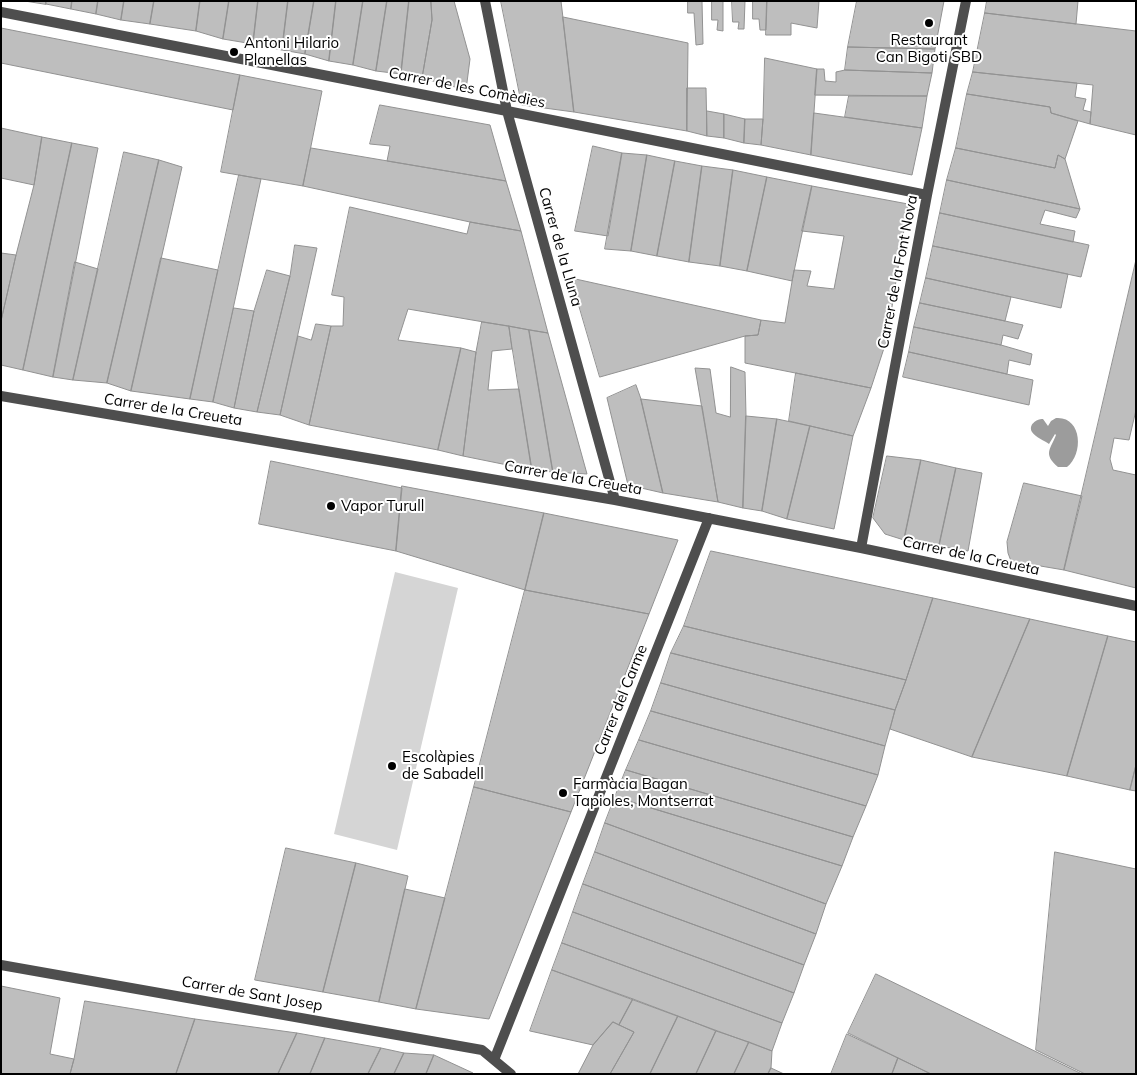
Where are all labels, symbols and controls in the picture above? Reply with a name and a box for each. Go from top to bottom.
marker: Restaurant Can Bigoti SBD [923,17,935,29]
place label: Restaurant Can Bigoti SBD [876,31,982,66]
place label: Antoni Hilario Planellas [244,34,339,69]
marker: Antoni Hilario Planellas [228,46,240,58]
street label: Carrer de les Comèdies [387,64,547,112]
street label: Carrer de la Lluna [534,185,586,309]
street label: Carrer de la Font Nova [874,194,922,350]
street label: Carrer de la Creueta [103,390,243,430]
street label: Carrer de la Creueta [503,457,643,499]
place label: Vapor Turull [341,497,424,515]
marker: Vapor Turull [325,500,337,512]
street label: Carrer de la Creueta [901,533,1041,579]
street label: Carrer del Carme [591,642,651,758]
place label: Escolàpies de Sabadell [402,748,484,783]
marker: Escolàpies de Sabadell [386,760,398,772]
place label: Farmàcia Bagan Tapioles, Montserrat [573,775,714,810]
marker: Farmàcia Bagan Tapioles, Montserrat [557,787,569,799]
street label: Carrer de Sant Josep [180,973,324,1015]

